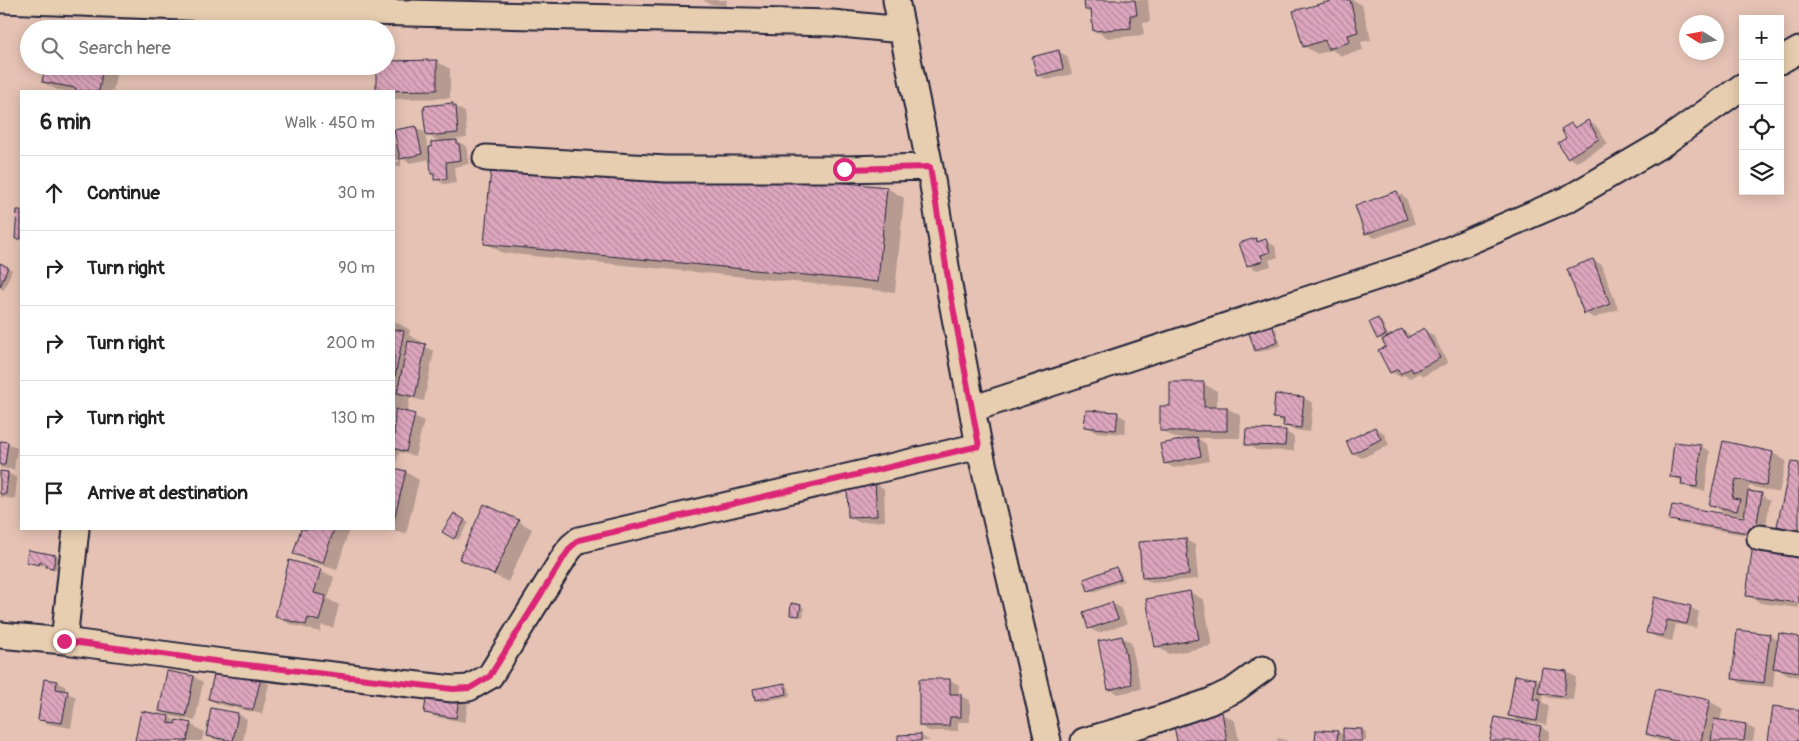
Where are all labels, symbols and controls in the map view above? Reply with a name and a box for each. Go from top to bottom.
north arrow [1679,15,1724,60]
map controls [1739,15,1784,195]
button: + [1739,15,1784,60]
search box [20,20,395,75]
icon: search [38,34,66,62]
text: Search here [78,36,171,60]
button: − [1739,60,1784,105]
button: locate [1739,105,1784,150]
text: 6 min [40,109,91,136]
text: Walk · 450 m [285,113,375,133]
button: layers [1739,150,1784,195]
route start [833,158,856,181]
icon: ahead [40,179,68,207]
text: Continue [87,181,160,205]
text: 30 m [337,183,375,203]
icon: right [40,254,68,282]
text: Turn right [87,256,165,280]
text: 90 m [338,258,375,278]
icon: right [40,329,68,357]
text: Turn right [87,331,165,355]
text: 200 m [327,333,375,353]
icon: right [40,404,68,432]
text: Turn right [87,406,165,430]
text: 130 m [331,408,375,428]
icon: arrive [40,479,68,507]
text: Arrive at destination [87,481,248,505]
route end [53,630,76,653]

